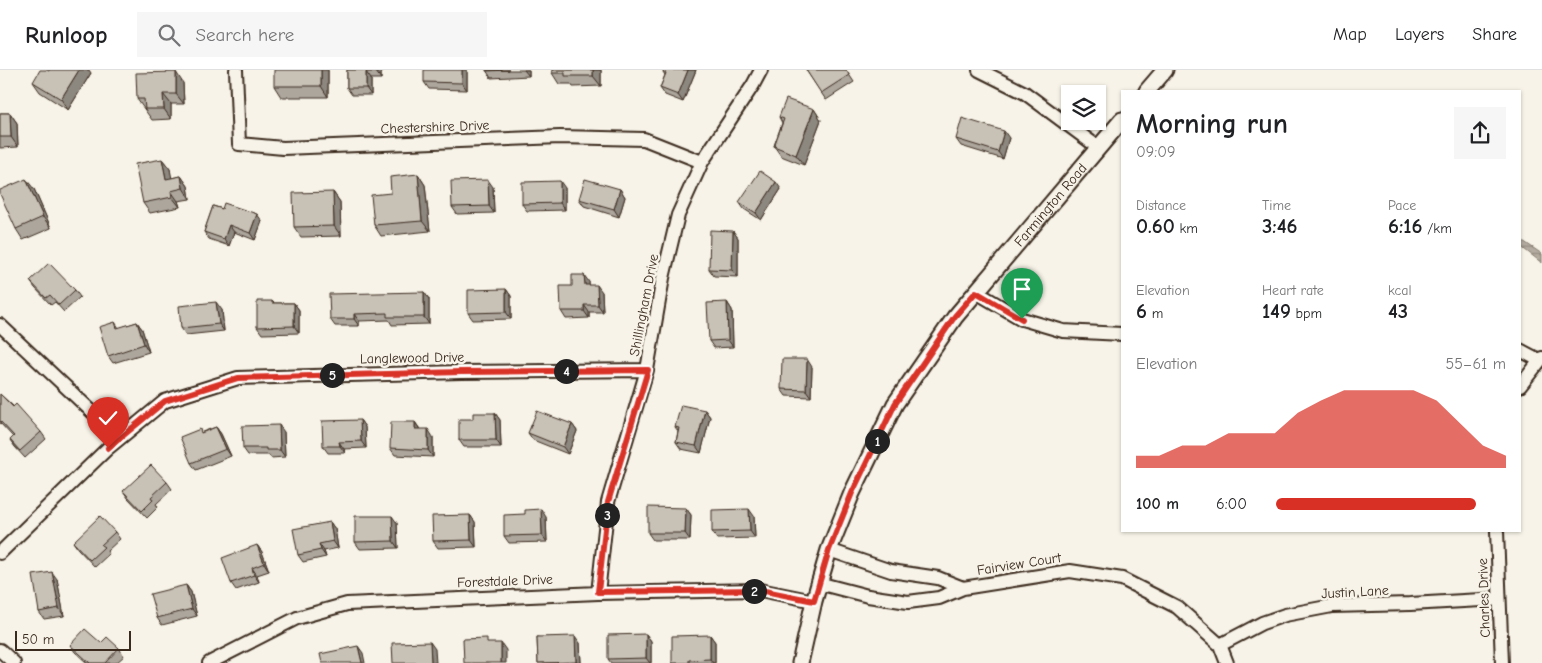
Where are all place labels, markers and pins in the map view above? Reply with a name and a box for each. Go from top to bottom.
pin [1001,268,1043,319]
pin: 4 [554,358,578,384]
pin: 5 [320,362,344,388]
pin [87,397,129,448]
pin: 1 [864,428,890,454]
pin: 3 [594,502,620,528]
pin: 2 [742,578,766,604]

